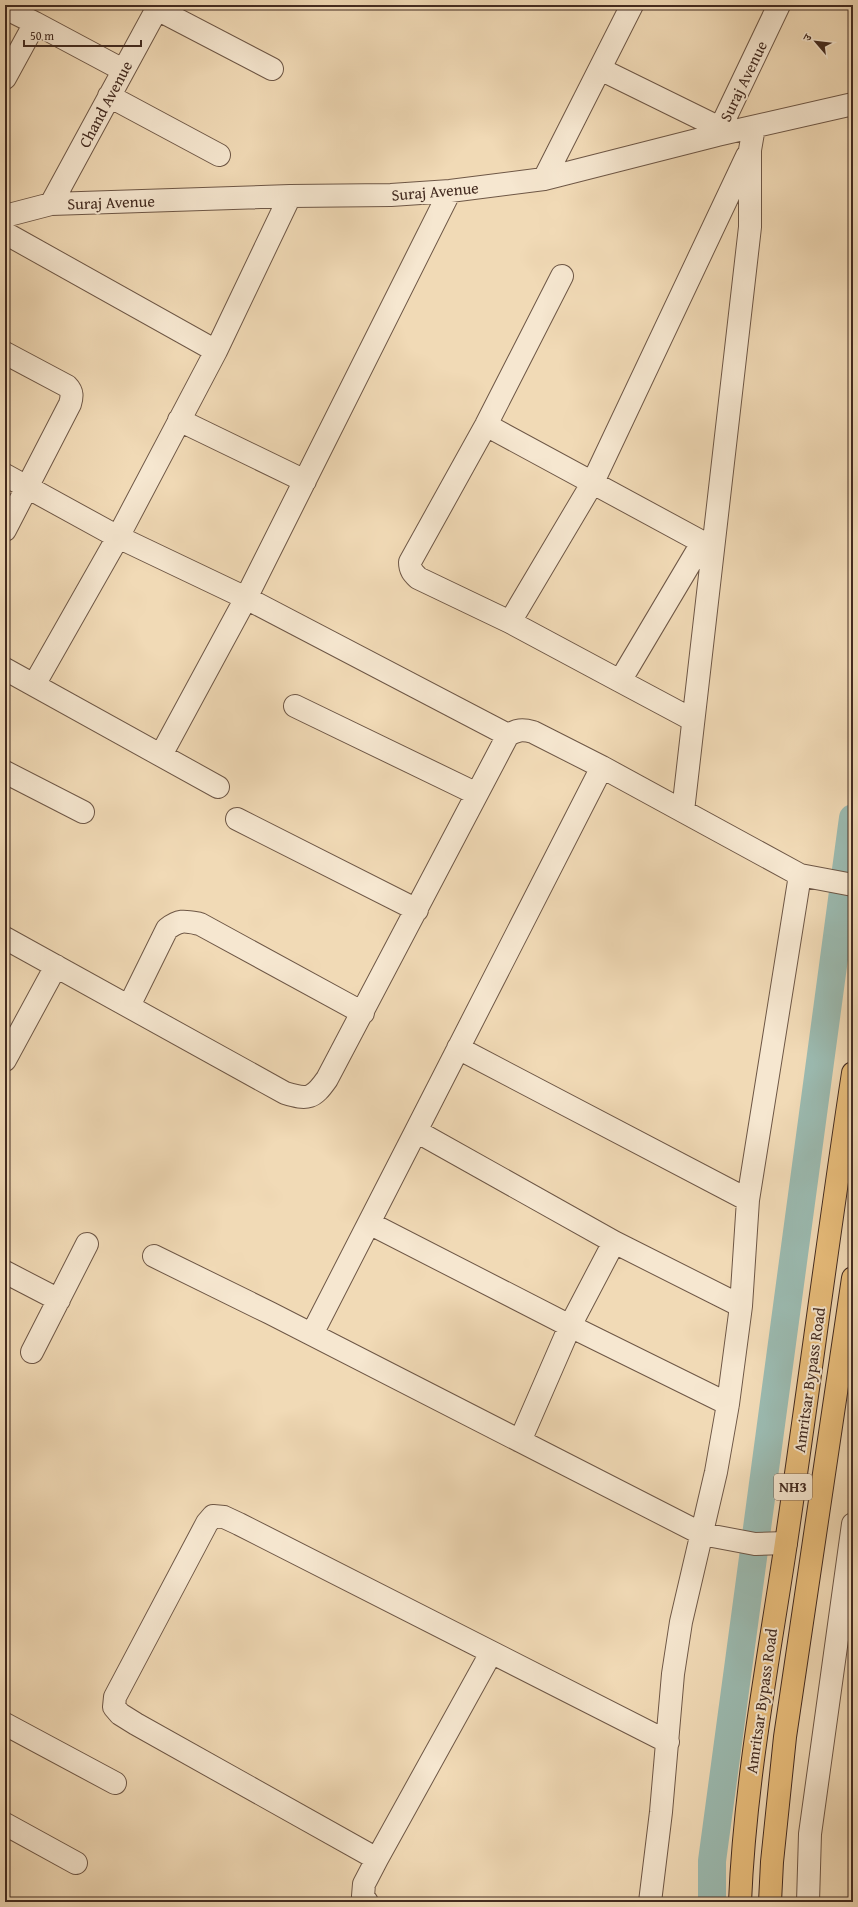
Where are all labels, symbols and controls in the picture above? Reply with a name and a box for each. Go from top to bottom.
scale bar [24,22,141,48]
north arrow [796,22,836,62]
text: 50 m [30,27,54,44]
text: उ [798,30,816,44]
street label: Suraj Avenue [713,36,773,126]
street label: Chand Avenue [72,56,138,152]
street label: Suraj Avenue [390,175,480,207]
street label: Suraj Avenue [67,188,155,216]
street label: Amritsar Bypass Road [787,1305,831,1454]
road number: NH3 [774,1474,812,1500]
street label: Amritsar Bypass Road [739,1626,783,1775]

